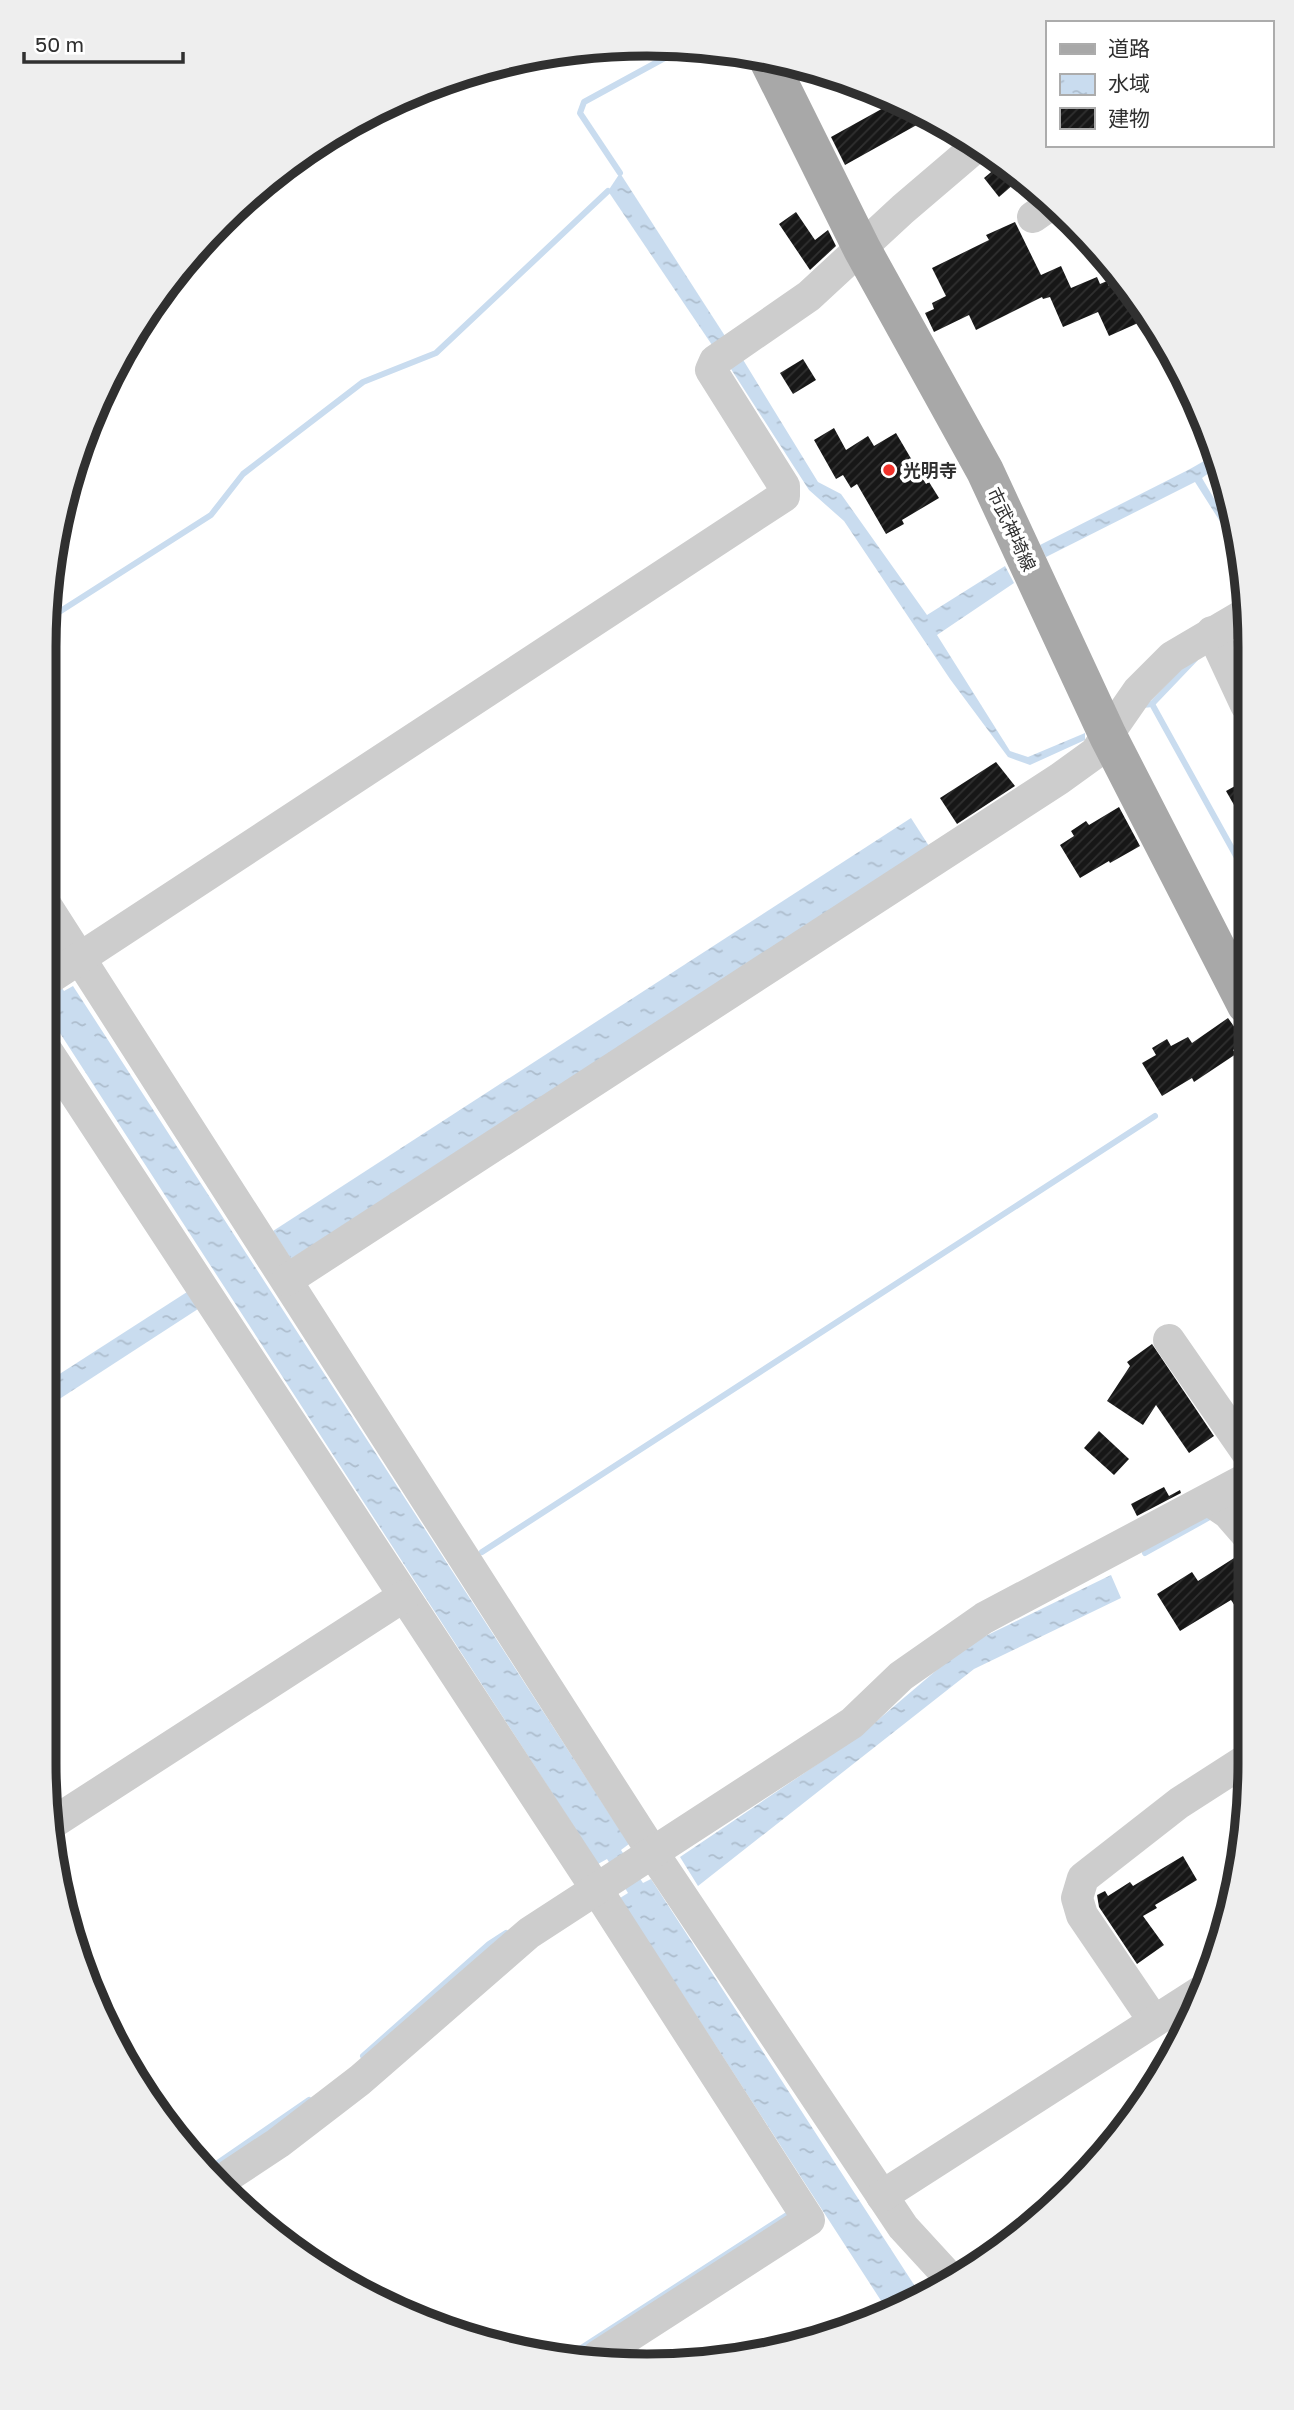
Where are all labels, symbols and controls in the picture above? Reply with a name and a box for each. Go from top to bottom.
scale bar [24,21,184,65]
legend [1046,21,1273,147]
text: 50 m [35,31,84,57]
text: 道路 [1108,35,1150,61]
text: 水域 [1108,70,1150,96]
text: 建物 [1108,105,1150,131]
place label: 光明寺 [903,459,957,481]
marker: 光明寺 [881,462,897,478]
street label: 市武神埼線 [983,484,1041,574]

